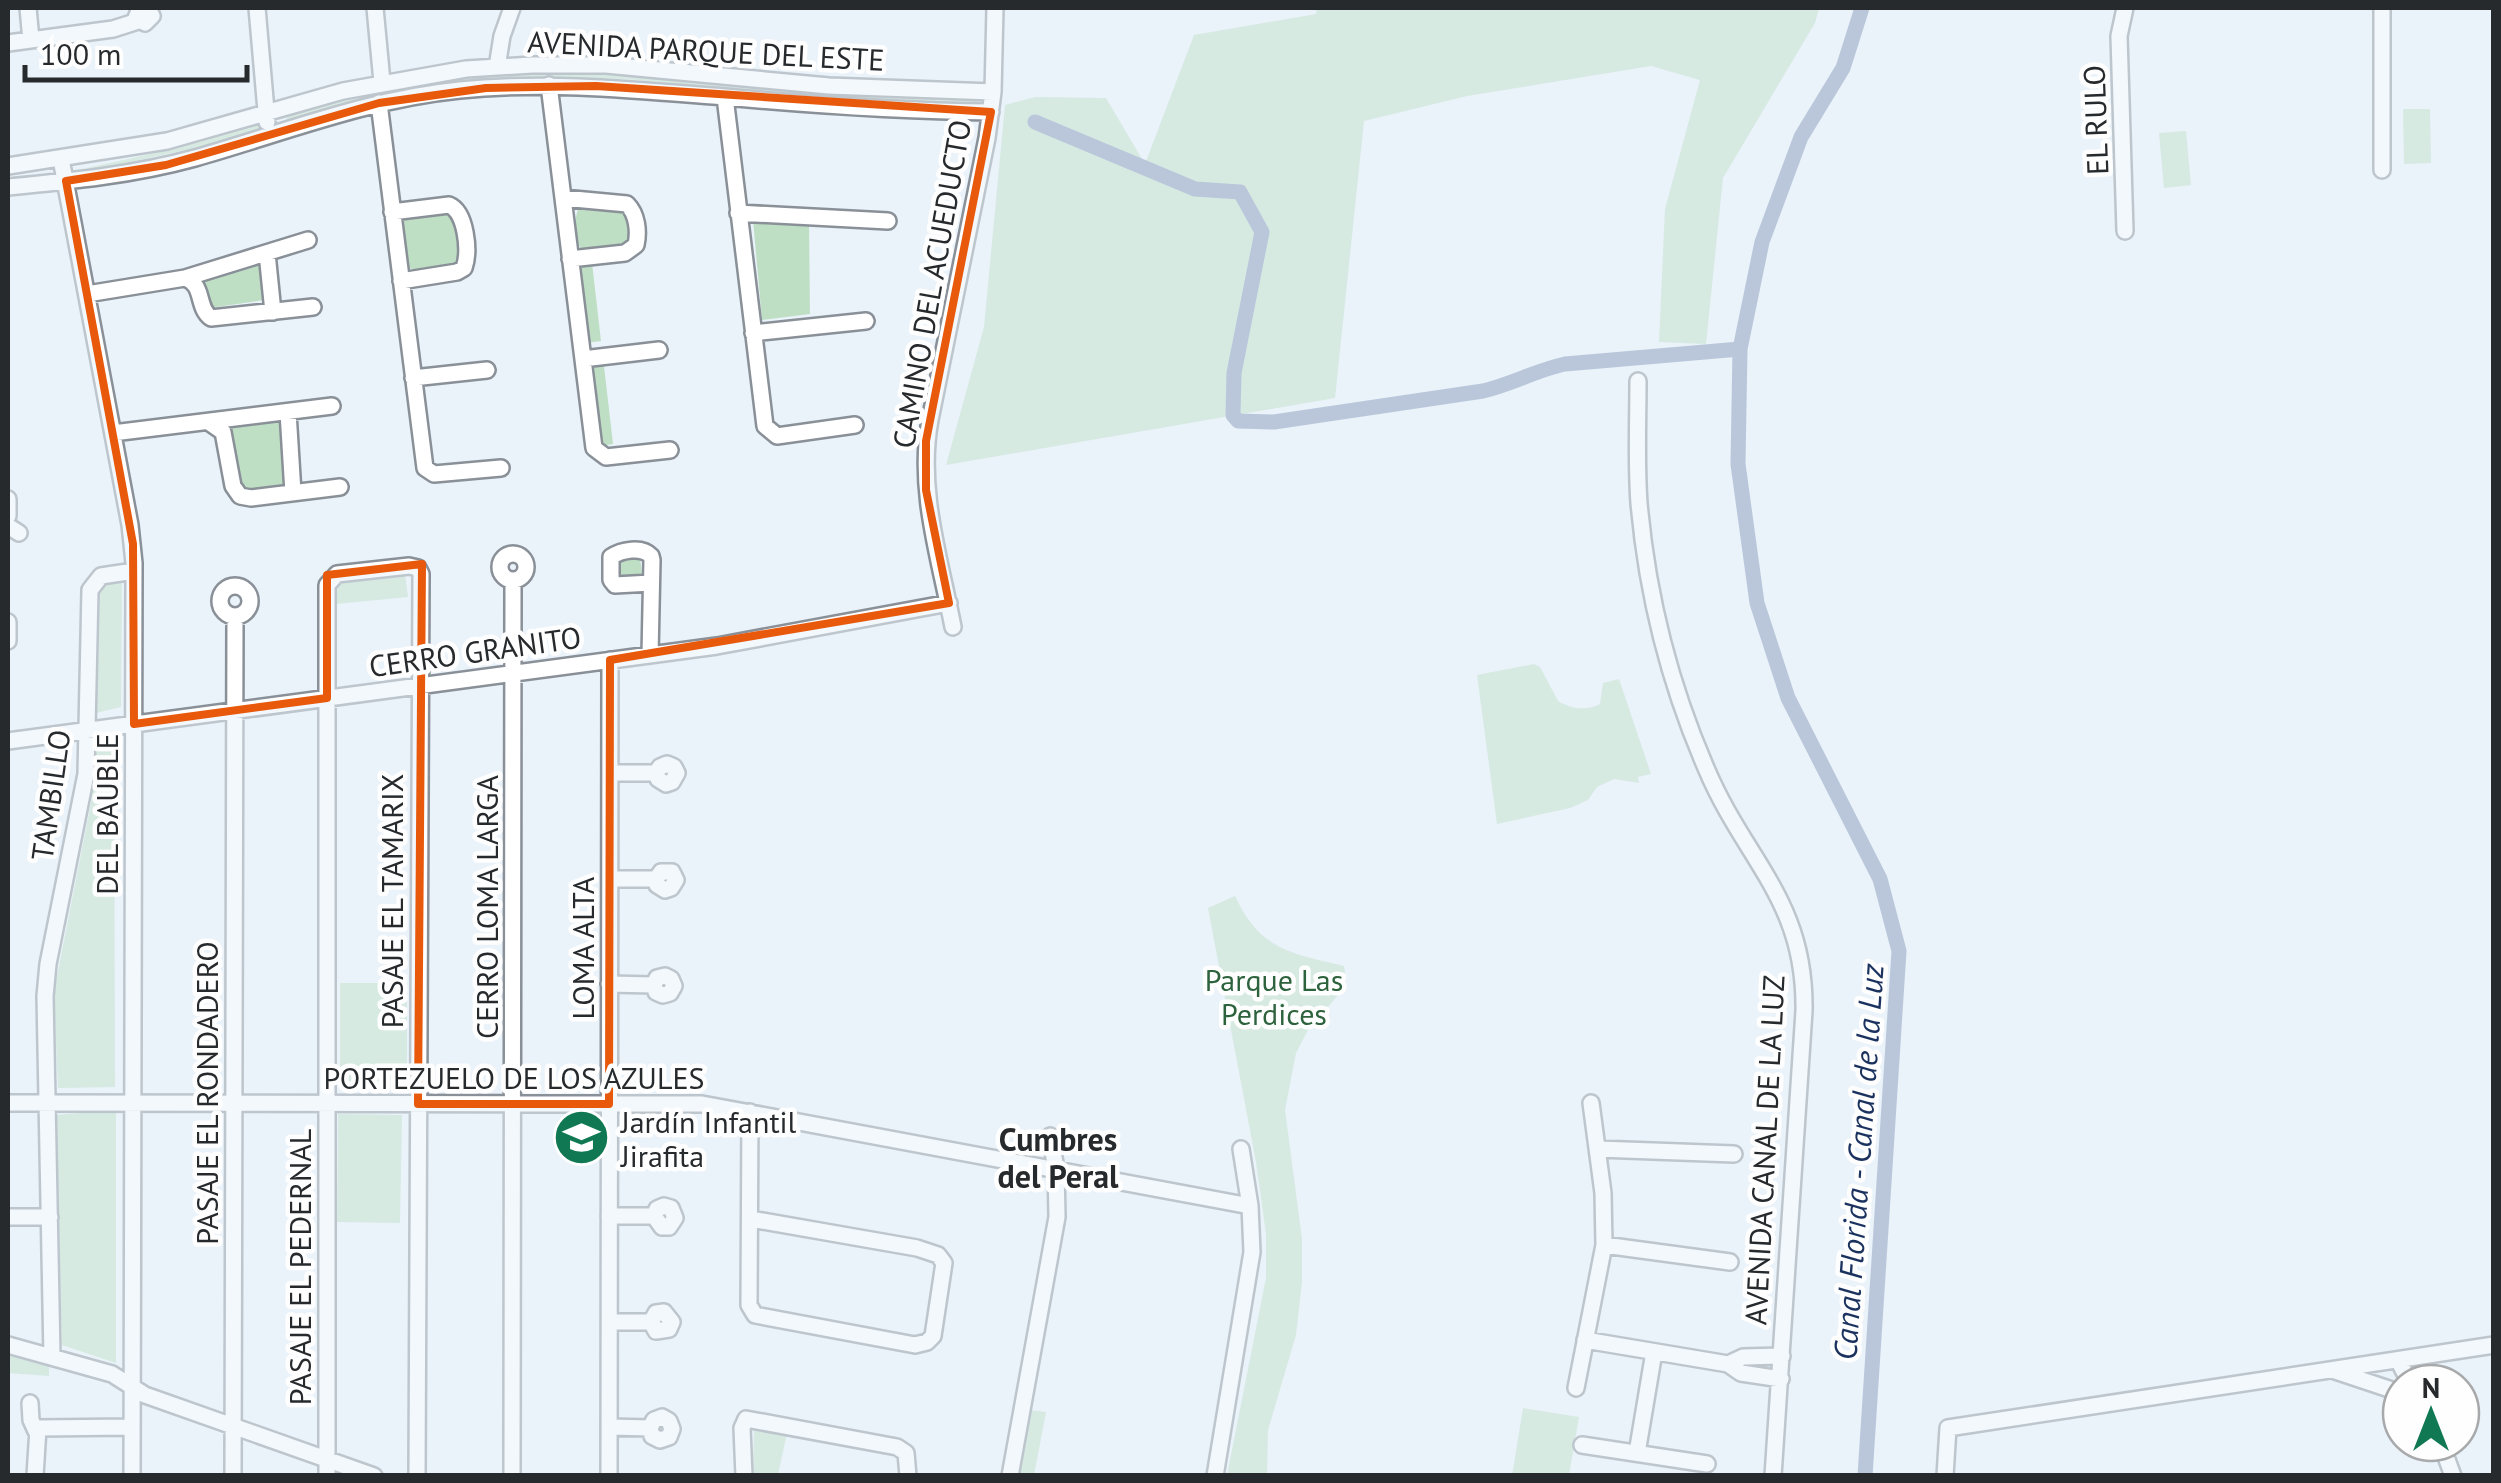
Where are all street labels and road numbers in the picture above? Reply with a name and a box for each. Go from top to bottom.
street label: AVENIDA PARQUE DEL ESTE [527,21,885,79]
street label: EL RULO [2074,64,2116,176]
street label: CAMINO DEL ACUEDUCTO [883,117,979,451]
street label: CERRO GRANITO [366,617,584,685]
street label: TAMBILLO [22,727,78,863]
street label: DEL BAUBLE [87,733,126,895]
street label: PASAJE EL TAMARIX [372,774,411,1028]
street label: CERRO LOMA LARGA [467,775,506,1039]
street label: LOMA ALTA [563,876,602,1019]
street label: PASAJE EL RONDADERO [187,941,226,1245]
street label: AVENIDA CANAL DE LA LUZ [1735,974,1793,1326]
street label: PORTEZUELO DE LOS AZULES [324,1058,704,1097]
street label: PASAJE EL PEDERNAL [280,1129,319,1405]

